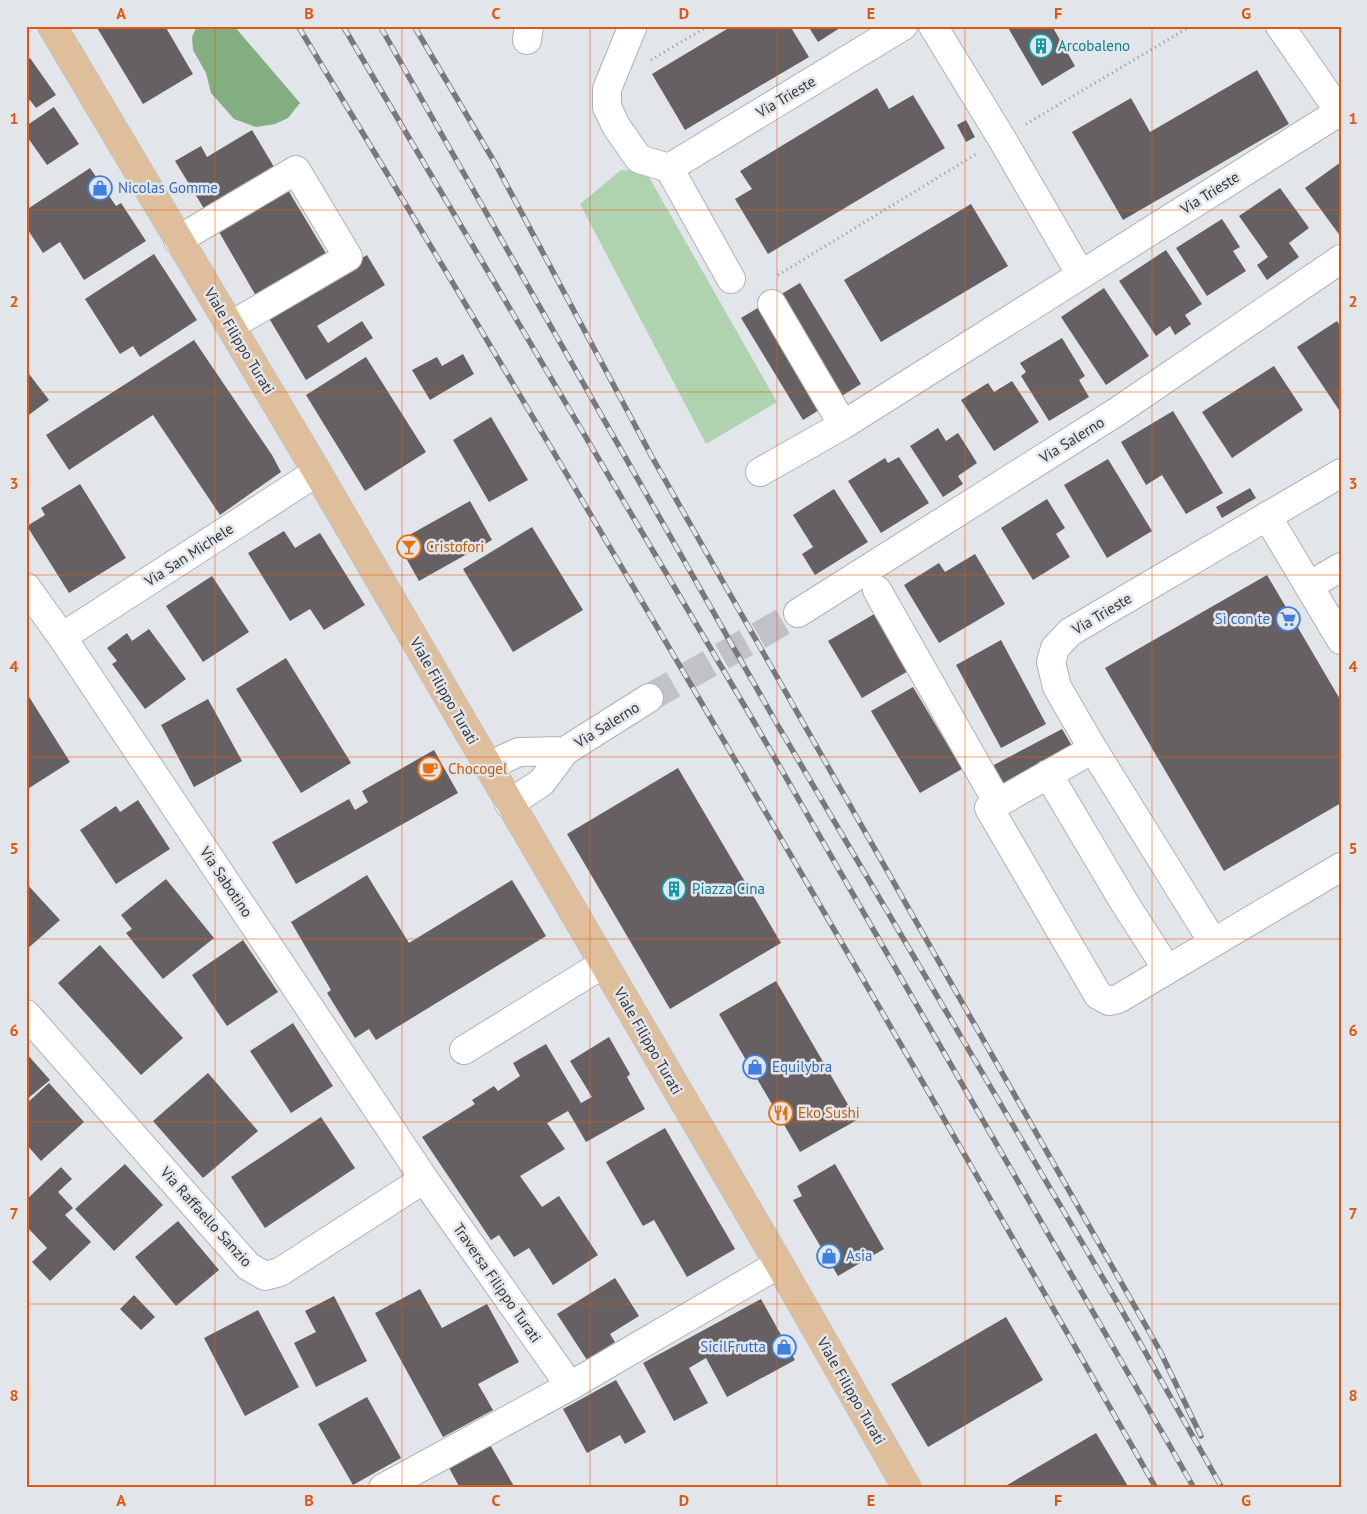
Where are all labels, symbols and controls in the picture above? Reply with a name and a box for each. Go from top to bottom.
text: A [116,3,126,23]
text: B [304,3,314,23]
text: C [492,3,501,23]
text: D [679,3,689,23]
text: E [867,3,875,23]
text: F [1054,3,1062,23]
text: G [1241,3,1251,23]
building icon: Arcobaleno [1028,33,1054,59]
place label: Arcobaleno [1058,36,1130,55]
street label: Via Trieste [752,71,819,122]
text: 1 [9,108,19,128]
text: 1 [1348,108,1358,128]
street label: Via Trieste [1176,167,1243,219]
shop icon: Nicolas Gomme [87,175,113,201]
place label: Nicolas Gomme [118,178,218,197]
street label: Viale Filippo Turati [200,283,279,397]
text: 2 [9,291,19,311]
text: 2 [1348,291,1358,311]
street label: Via Salerno [1035,412,1108,467]
text: 3 [9,473,19,493]
text: 3 [1348,473,1358,493]
street label: Via San Michele [140,519,237,591]
bar icon: Cristofori [396,534,422,560]
place label: Cristofori [426,537,484,556]
street label: Via Trieste [1068,588,1135,639]
supermarket icon: Sì con te [1275,606,1301,632]
place label: Sì con te [1215,609,1270,628]
street label: Viale Filippo Turati [406,633,483,748]
text: 4 [9,656,19,676]
text: 4 [1348,656,1358,676]
street label: Via Salerno [570,697,643,752]
cafe icon: Chocogel [417,756,443,782]
place label: Chocogel [448,759,508,778]
text: 5 [9,838,19,858]
text: 5 [1348,838,1358,858]
street label: Via Sabotino [195,842,257,921]
building icon: Piazza Cina [661,876,687,902]
place label: Piazza Cina [692,879,765,898]
street label: Viale Filippo Turati [610,983,687,1098]
text: 6 [9,1020,19,1040]
text: 6 [1348,1020,1358,1040]
shop icon: Equilybra [742,1054,768,1080]
place label: Equilybra [772,1057,832,1076]
restaurant icon: Eko Sushi [768,1100,794,1126]
place label: Eko Sushi [798,1103,860,1122]
street label: Via Raffaello Sanzio [156,1162,256,1271]
text: 7 [9,1203,19,1223]
text: 7 [1348,1203,1358,1223]
street label: Traversa Filippo Turati [449,1219,546,1346]
shop icon: Asia [816,1243,842,1269]
place label: Asia [846,1246,873,1265]
street label: Viale Filippo Turati [813,1333,890,1448]
shop icon: SicilFrutta [771,1334,797,1360]
place label: SicilFrutta [700,1337,766,1356]
text: 8 [9,1385,19,1405]
text: 8 [1348,1385,1358,1405]
text: A [116,1490,126,1510]
text: B [304,1490,314,1510]
text: C [492,1490,501,1510]
text: D [679,1490,689,1510]
text: E [867,1490,875,1510]
text: F [1054,1490,1062,1510]
text: G [1241,1490,1251,1510]

